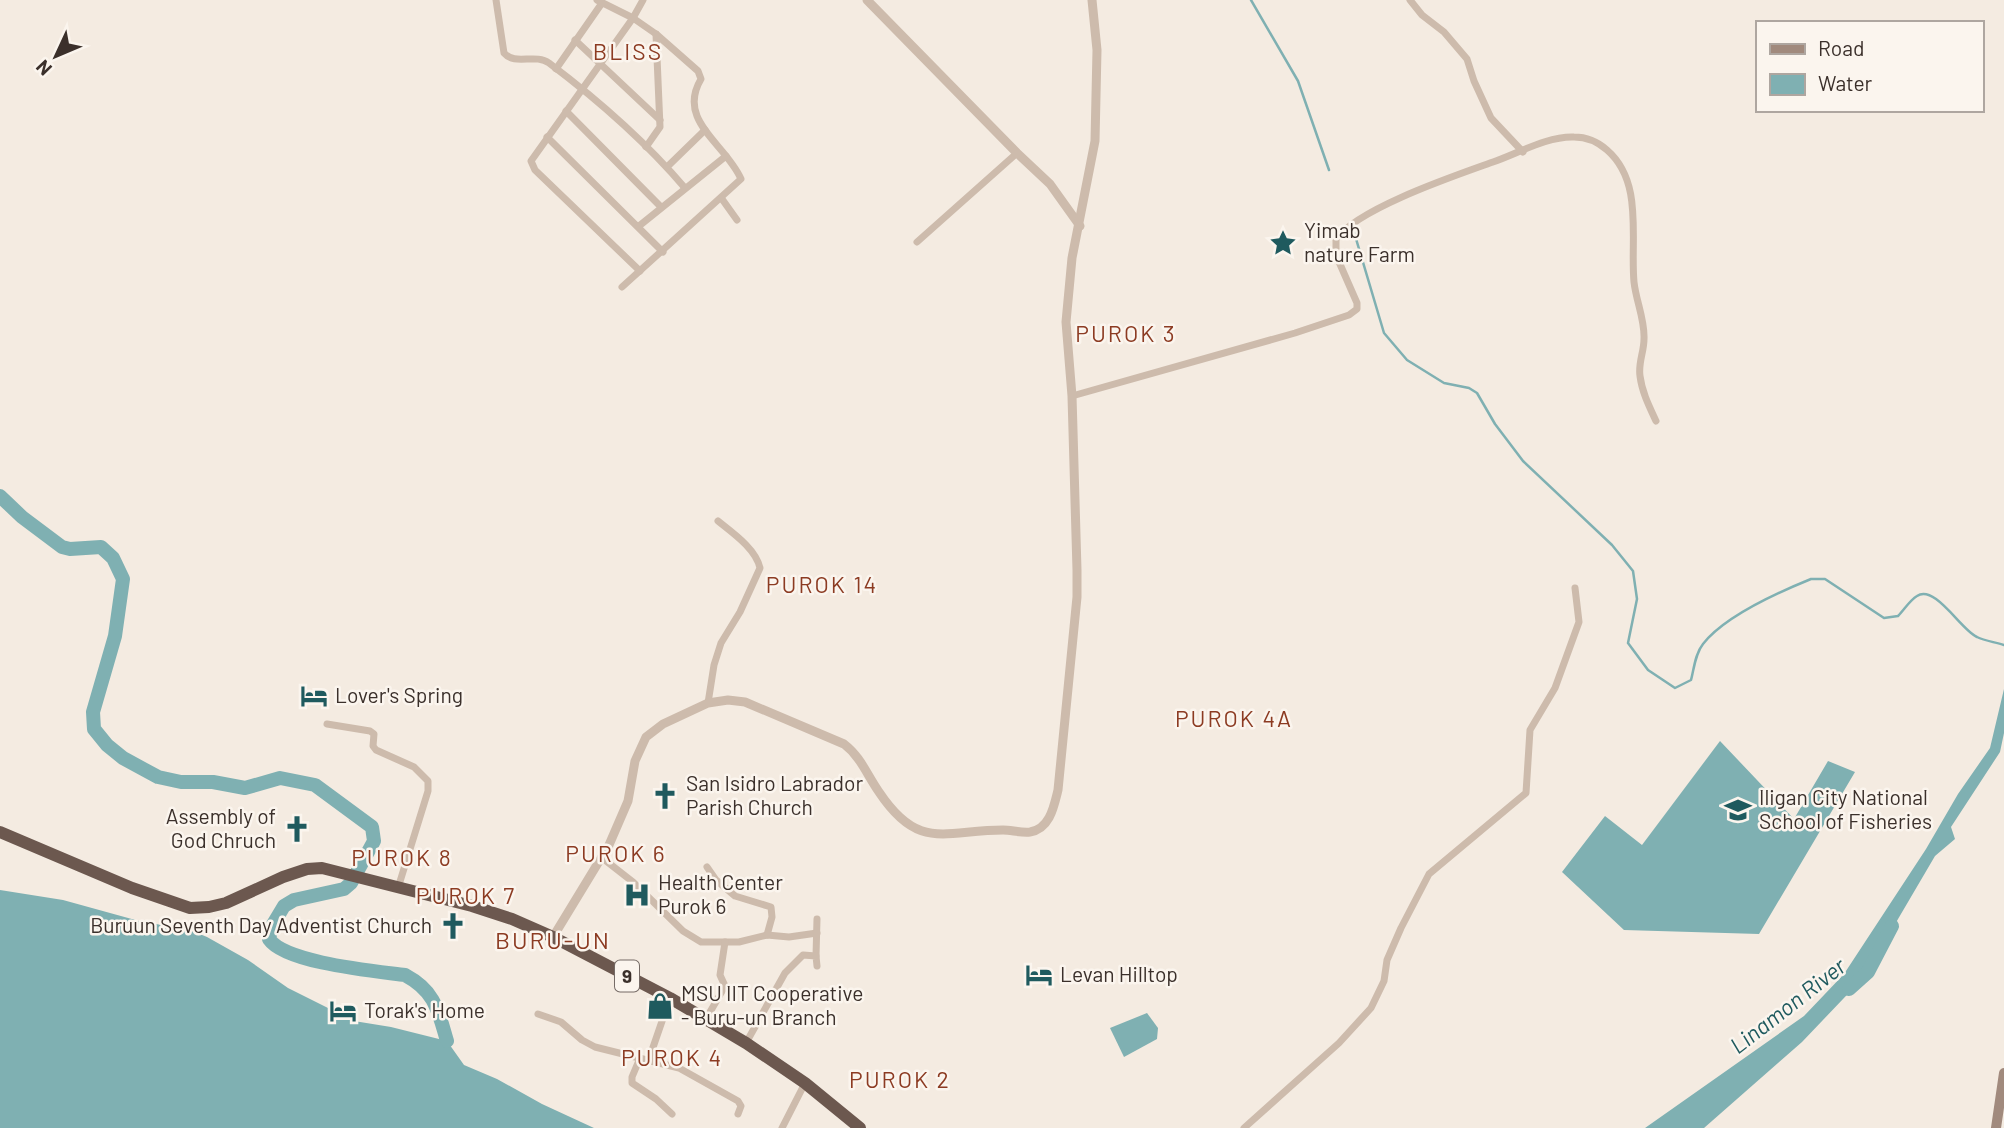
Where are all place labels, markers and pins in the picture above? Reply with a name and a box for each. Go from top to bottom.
place label: Yimab nature Farm [1304,217,1415,266]
place icon: Yimab nature Farm [1268,228,1298,258]
hotel icon: Lover's Spring [299,681,329,711]
place label: Lover's Spring [335,682,463,707]
place label: San Isidro Labrador Parish Church [686,770,863,819]
church icon: San Isidro Labrador Parish Church [650,781,680,811]
place label: Iligan City National School of Fisheries [1759,784,1932,833]
school or university icon: Iligan City National School of Fisheries [1723,795,1753,825]
place label: Assembly of God Chruch [166,803,276,852]
church icon: Assembly of God Chruch [282,814,312,844]
place label: Health Center Purok 6 [658,869,783,918]
hospital icon: Health Center Purok 6 [622,880,652,910]
church icon: Buruun Seventh Day Adventist Church [438,911,468,941]
place label: Buruun Seventh Day Adventist Church [90,912,432,937]
hotel icon: Levan Hilltop [1024,960,1054,990]
place label: Levan Hilltop [1060,961,1178,986]
place label: MSU IIT Cooperative - Buru-un Branch [681,980,863,1029]
shop icon: MSU IIT Cooperative - Buru-un Branch [645,991,675,1021]
hotel icon: Torak's Home [328,996,358,1026]
place label: Torak's Home [364,997,485,1022]

